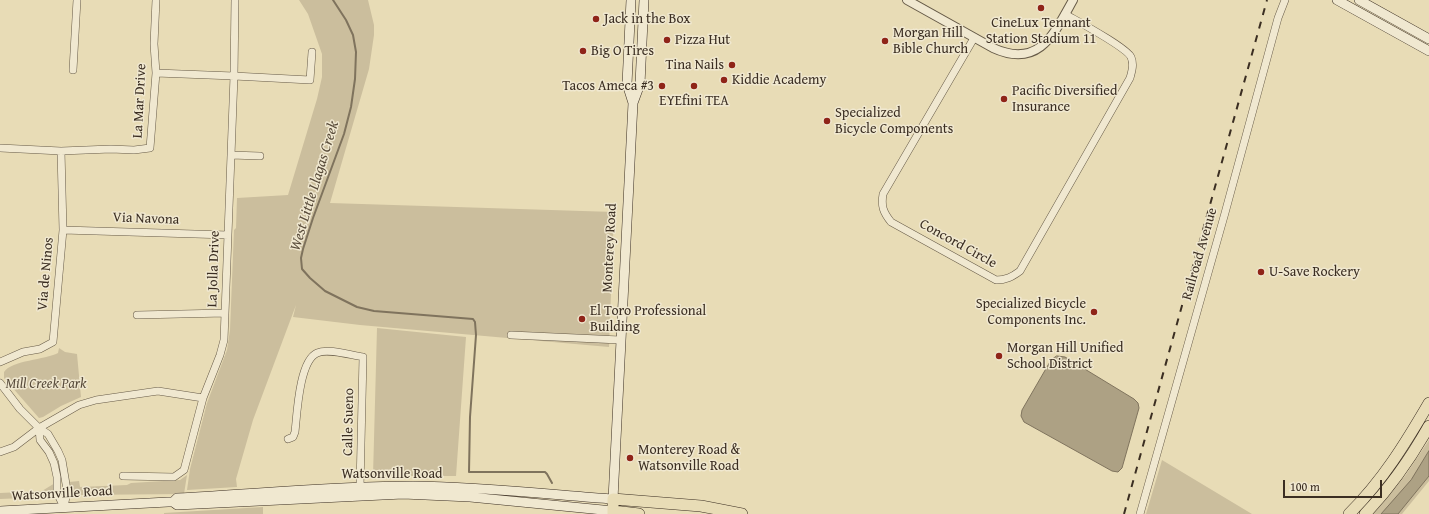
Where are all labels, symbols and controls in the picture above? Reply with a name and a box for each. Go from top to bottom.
marker: CineLux Tennant Station Stadium 11 [1036,3,1046,13]
place label: Jack in the Box [604,11,690,27]
marker: Jack in the Box [591,14,601,24]
place label: CineLux Tennant Station Stadium 11 [986,15,1096,48]
place label: Morgan Hill Bible Church [893,25,968,58]
place label: Pizza Hut [675,32,730,48]
marker: Pizza Hut [662,35,672,45]
marker: Morgan Hill Bible Church [880,36,890,46]
place label: Big O Tires [591,43,654,59]
marker: Big O Tires [578,46,588,56]
place label: Tina Nails [665,57,724,73]
marker: Tina Nails [727,60,737,70]
street label: La Mar Drive [130,63,150,139]
place label: Kiddie Academy [732,72,827,88]
marker: Kiddie Academy [719,75,729,85]
place label: Tacos Ameca #3 [562,78,654,94]
marker: Tacos Ameca #3 [657,81,667,91]
marker: EYEfini TEA [689,81,699,91]
place label: Pacific Diversified Insurance [1012,83,1117,116]
place label: EYEfini TEA [659,93,729,109]
marker: Pacific Diversified Insurance [999,94,1009,104]
place label: Specialized Bicycle Components [835,105,953,138]
marker: Specialized Bicycle Components [822,116,832,126]
water label: West Little Llagas Creek [287,119,343,253]
street label: Monterey Road [599,203,621,293]
street label: Railroad Avenue [1179,206,1221,302]
street label: Via Navona [112,209,180,229]
street label: Concord Circle [916,216,1000,272]
street label: La Jolla Drive [204,230,224,308]
street label: Via de Ninos [34,237,58,311]
place label: U-Save Rockery [1269,264,1360,280]
marker: U-Save Rockery [1256,267,1266,277]
place label: Specialized Bicycle Components Inc. [976,296,1086,328]
place label: El Toro Professional Building [590,303,706,336]
marker: Specialized Bicycle Components Inc. [1089,307,1099,317]
marker: El Toro Professional Building [577,314,587,324]
place label: Morgan Hill Unified School District [1007,340,1124,372]
marker: Morgan Hill Unified School District [994,351,1004,361]
park label: Mill Creek Park [6,376,86,392]
street label: Calle Sueno [340,388,358,456]
place label: Monterey Road & Watsonville Road [638,442,740,474]
marker: Monterey Road & Watsonville Road [625,453,635,463]
street label: Watsonville Road [341,466,443,482]
scale bar [1285,472,1384,498]
text: 100 m [1290,478,1320,495]
street label: Watsonville Road [11,483,113,505]

